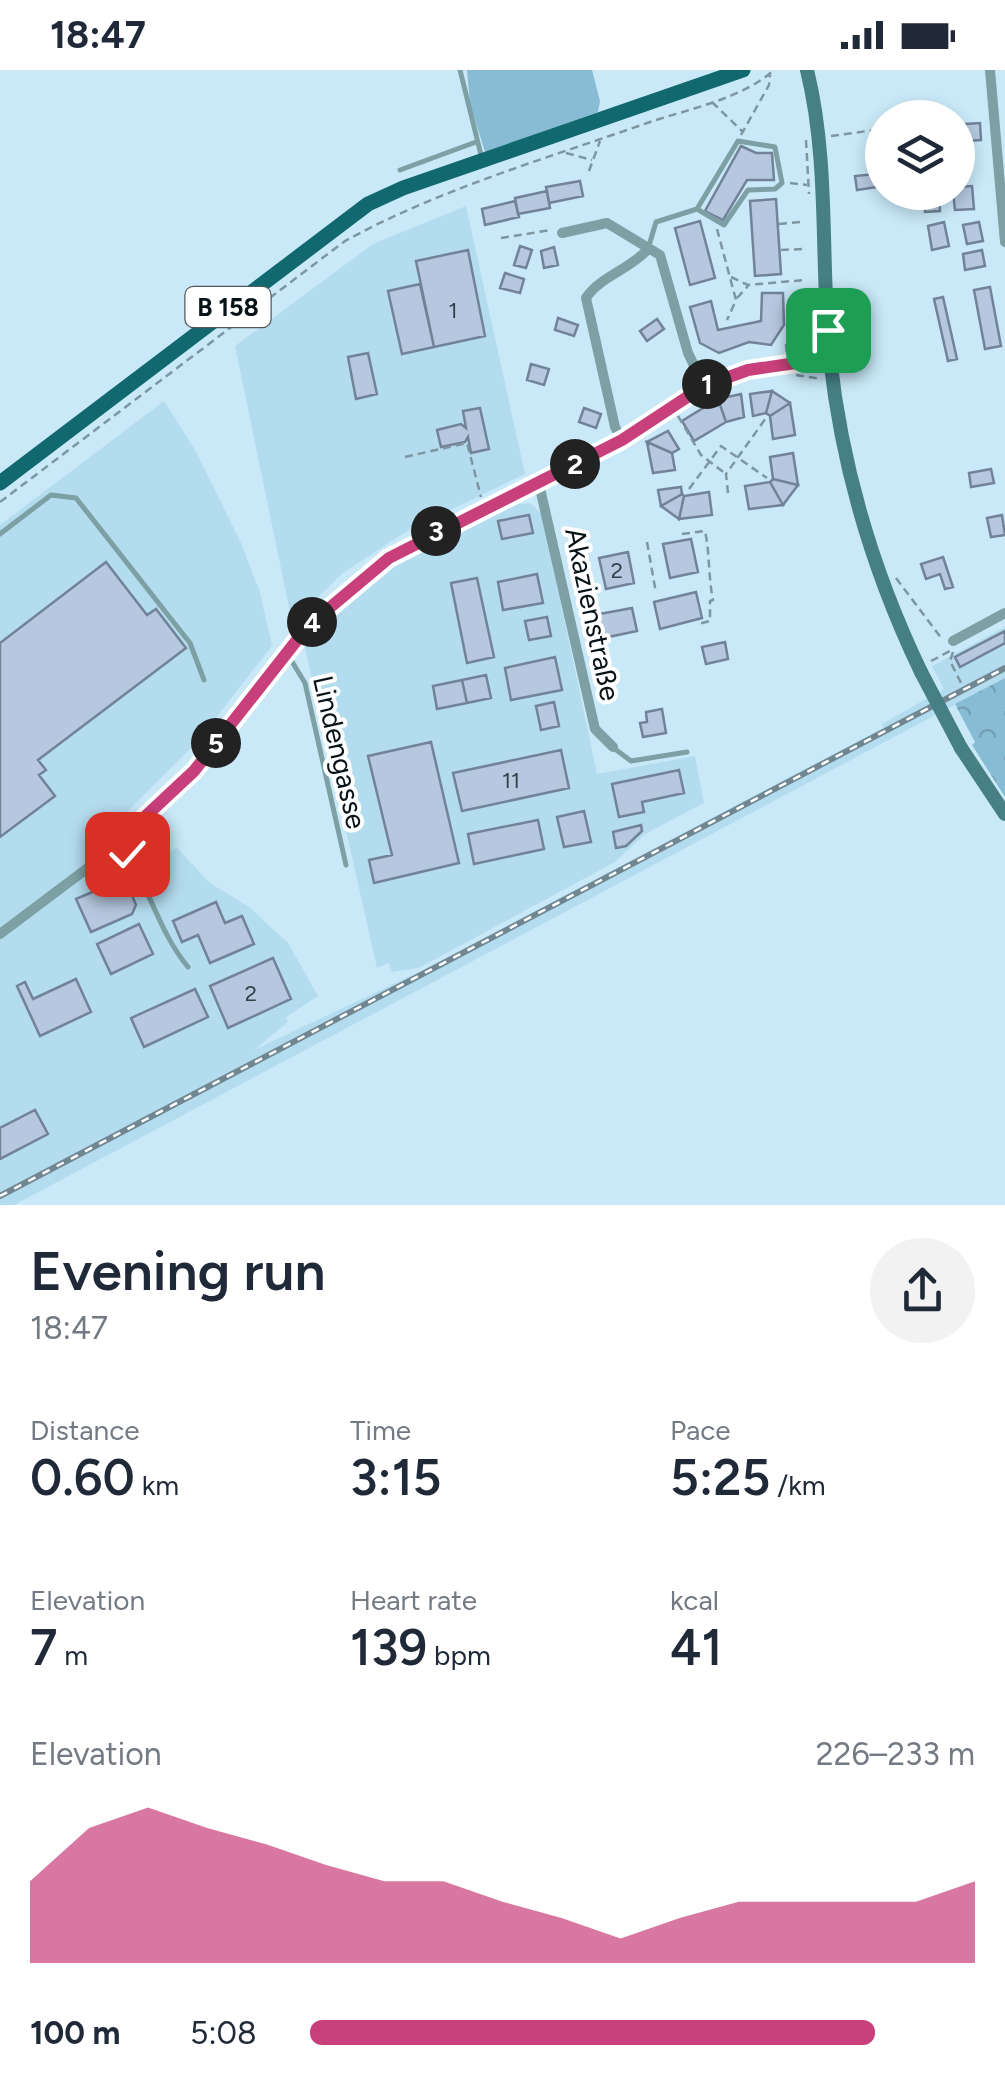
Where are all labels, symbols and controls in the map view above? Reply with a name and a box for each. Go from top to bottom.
text: 18:47 [50,12,146,58]
map controls [865,100,975,210]
button: layers [865,100,975,210]
road number: B 158 [186,287,270,327]
pin [786,288,871,373]
house number: 1 [448,297,458,324]
icon: arrive [801,303,856,358]
pin: 1 [682,359,732,409]
text: 1 [701,367,713,401]
pin: 2 [550,439,600,489]
text: 2 [567,447,583,481]
pin: 3 [411,506,461,556]
text: 3 [428,514,444,548]
street label: Akazienstraße [558,524,628,704]
house number: 2 [611,557,623,584]
pin: 4 [287,597,337,647]
text: 4 [303,605,321,639]
street label: Lindengasse [306,672,374,832]
pin: 5 [191,718,241,768]
text: 5 [208,726,224,760]
house number: 11 [502,767,520,794]
pin [85,812,170,897]
icon: check [100,827,155,882]
house number: 2 [245,980,257,1007]
text: Evening run [30,1238,326,1304]
button: share [870,1238,975,1343]
text: 18:47 [30,1309,108,1347]
text: Distance [30,1413,140,1447]
text: Time [350,1413,411,1447]
text: Pace [670,1413,731,1447]
text: 0.60 [30,1447,135,1508]
text: 3:15 [350,1447,442,1508]
text: 5:25 [670,1447,770,1508]
text: km [135,1468,179,1502]
text: /km [770,1468,826,1502]
text: Elevation [30,1583,145,1617]
text: Heart rate [350,1583,477,1617]
text: kcal [670,1583,719,1617]
text: 7 [30,1617,57,1678]
text: 139 [350,1617,427,1678]
text: 41 [670,1617,722,1678]
text: m [57,1638,88,1672]
text: bpm [427,1638,491,1672]
text: Elevation [30,1735,162,1773]
text: 226–233 m [816,1735,975,1773]
text: 100 m [30,2014,121,2052]
text: 5:08 [190,2014,257,2052]

